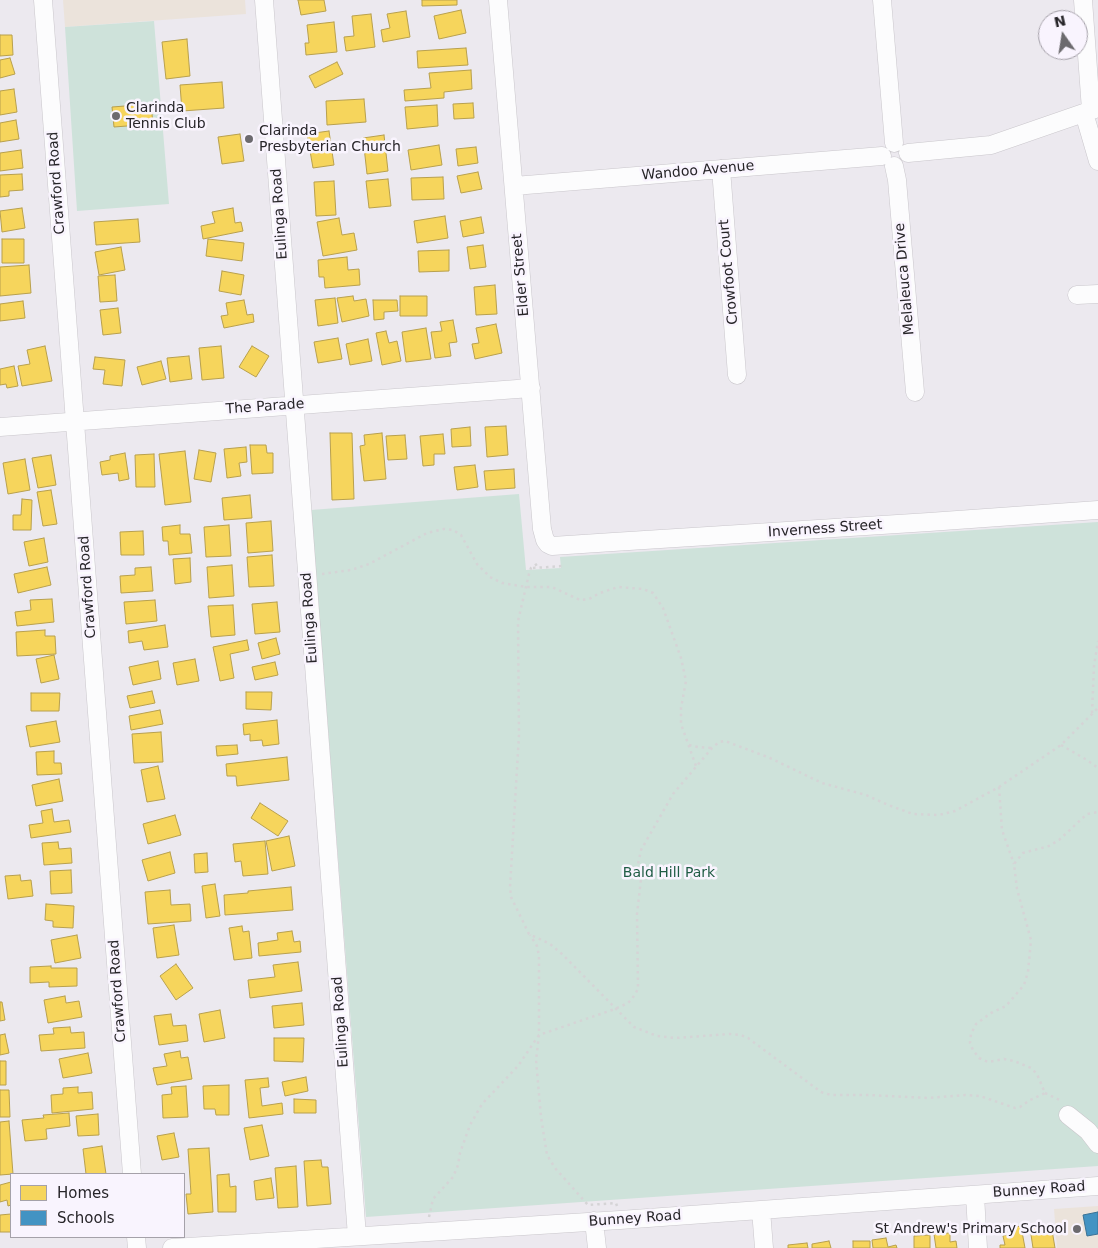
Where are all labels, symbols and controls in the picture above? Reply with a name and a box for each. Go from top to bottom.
north arrow [1038,10,1088,60]
text: N [1052,12,1067,30]
place label: Clarinda Tennis Club [126,100,206,132]
marker: Clarinda Tennis Club [110,110,122,122]
place label: Clarinda Presbyterian Church [259,123,401,156]
street label: Crawford Road [45,131,69,235]
marker: Clarinda Presbyterian Church [243,133,255,145]
street label: Wandoo Avenue [641,158,755,184]
street label: Eulinga Road [268,168,292,260]
street label: Crowfoot Court [716,219,742,325]
street label: Melaleuca Drive [892,222,918,336]
street label: Elder Street [509,233,533,317]
street label: The Parade [225,396,305,418]
street label: Inverness Street [767,517,883,541]
street label: Crawford Road [76,535,100,639]
street label: Eulinga Road [298,572,322,664]
park label: Bald Hill Park [623,865,715,881]
street label: Crawford Road [106,939,130,1043]
street label: Eulinga Road [329,976,353,1068]
legend [10,1173,185,1238]
street label: Bunney Road [992,1178,1086,1202]
text: Homes [57,1184,109,1202]
street label: Bunney Road [588,1207,682,1231]
text: Schools [57,1209,115,1227]
place label: St Andrew's Primary School [875,1221,1067,1237]
marker: St Andrew's Primary School [1071,1223,1083,1235]

